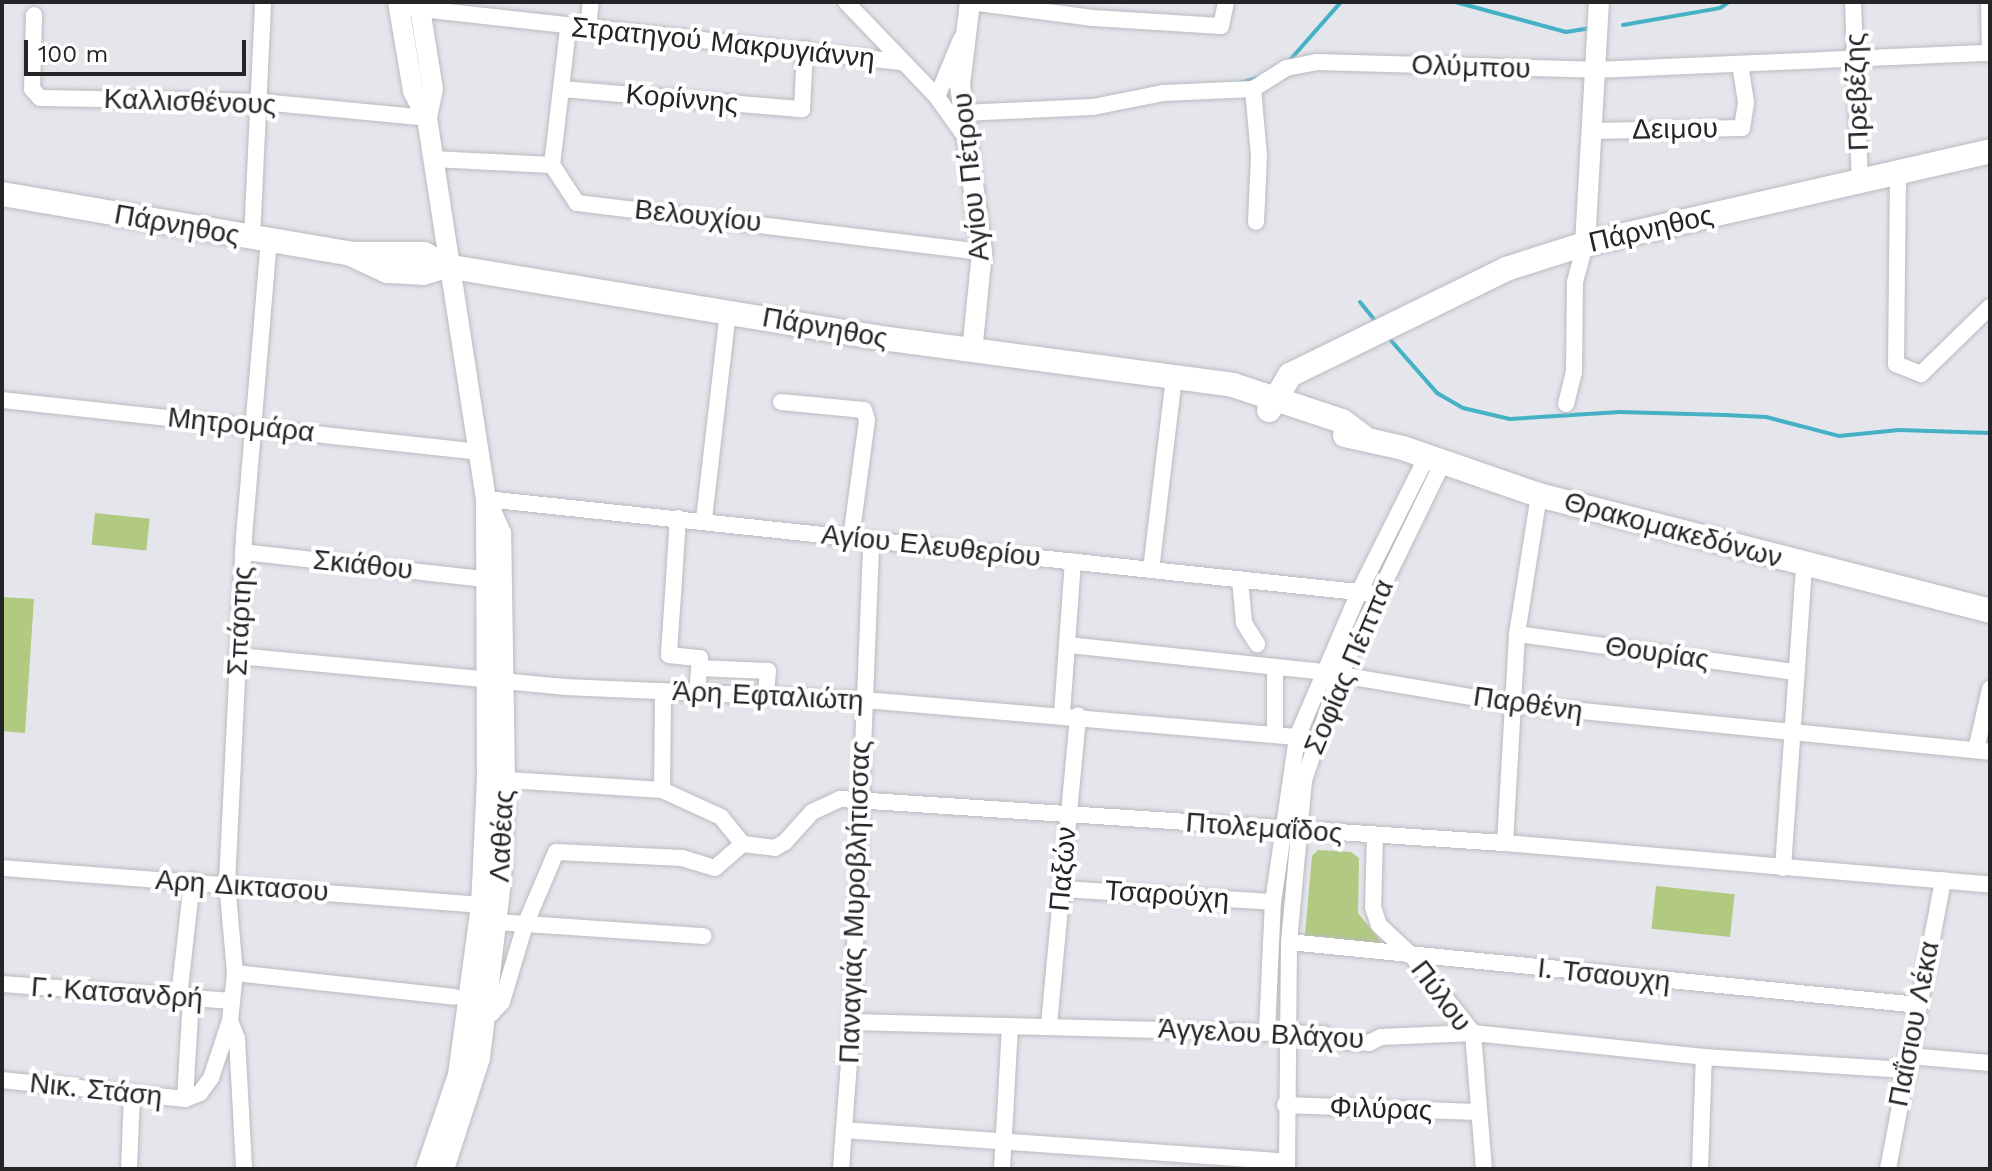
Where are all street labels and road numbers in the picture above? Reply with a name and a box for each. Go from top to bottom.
street label: Στρατηγού Μακρυγιάννη [570,10,876,76]
street label: Πρεβέζης [1838,32,1876,152]
street label: Ολύμπου [1411,48,1531,86]
street label: Κορίννης [624,77,740,121]
street label: Καλλισθένους [103,82,277,122]
street label: Αγίου Πέτρου [945,91,997,263]
street label: Δειμου [1632,111,1718,147]
street label: Βελουχίου [633,193,763,239]
street label: Πάρνηθος [112,197,242,253]
street label: Πάρνηθος [1586,198,1716,260]
street label: Πάρνηθος [760,300,890,356]
street label: Μητρομάρα [166,401,316,449]
street label: Θρακομακεδόνων [1560,485,1786,575]
street label: Αγίου Ελευθερίου [820,518,1042,574]
street label: Σκιάθου [311,543,415,587]
street label: Σπάρτης [220,565,260,677]
street label: Σοφίας Πέππα [1297,575,1401,759]
street label: Θουρίας [1603,629,1711,677]
street label: Άρη Εφταλιώτη [672,674,864,718]
street label: Παρθένη [1471,680,1585,728]
street label: Παναγιάς Μυροβλήτισσας [833,740,877,1064]
street label: Λαθέας [483,789,521,883]
street label: Πτολεμαΐδος [1185,806,1343,850]
street label: Παξών [1043,825,1083,913]
street label: Αρη Δικτασου [154,863,330,909]
street label: Τσαρούχη [1104,874,1230,916]
street label: Παΐσιου Λέκα [1882,939,1946,1109]
street label: Ι. Τσαουχη [1536,951,1672,999]
street label: Πύλου [1404,954,1478,1038]
street label: Γ. Κατσανδρή [30,970,204,1016]
street label: Άγγελου Βλάχου [1157,1012,1365,1056]
street label: Νικ. Στάση [28,1066,164,1114]
street label: Φιλύρας [1329,1090,1433,1128]

